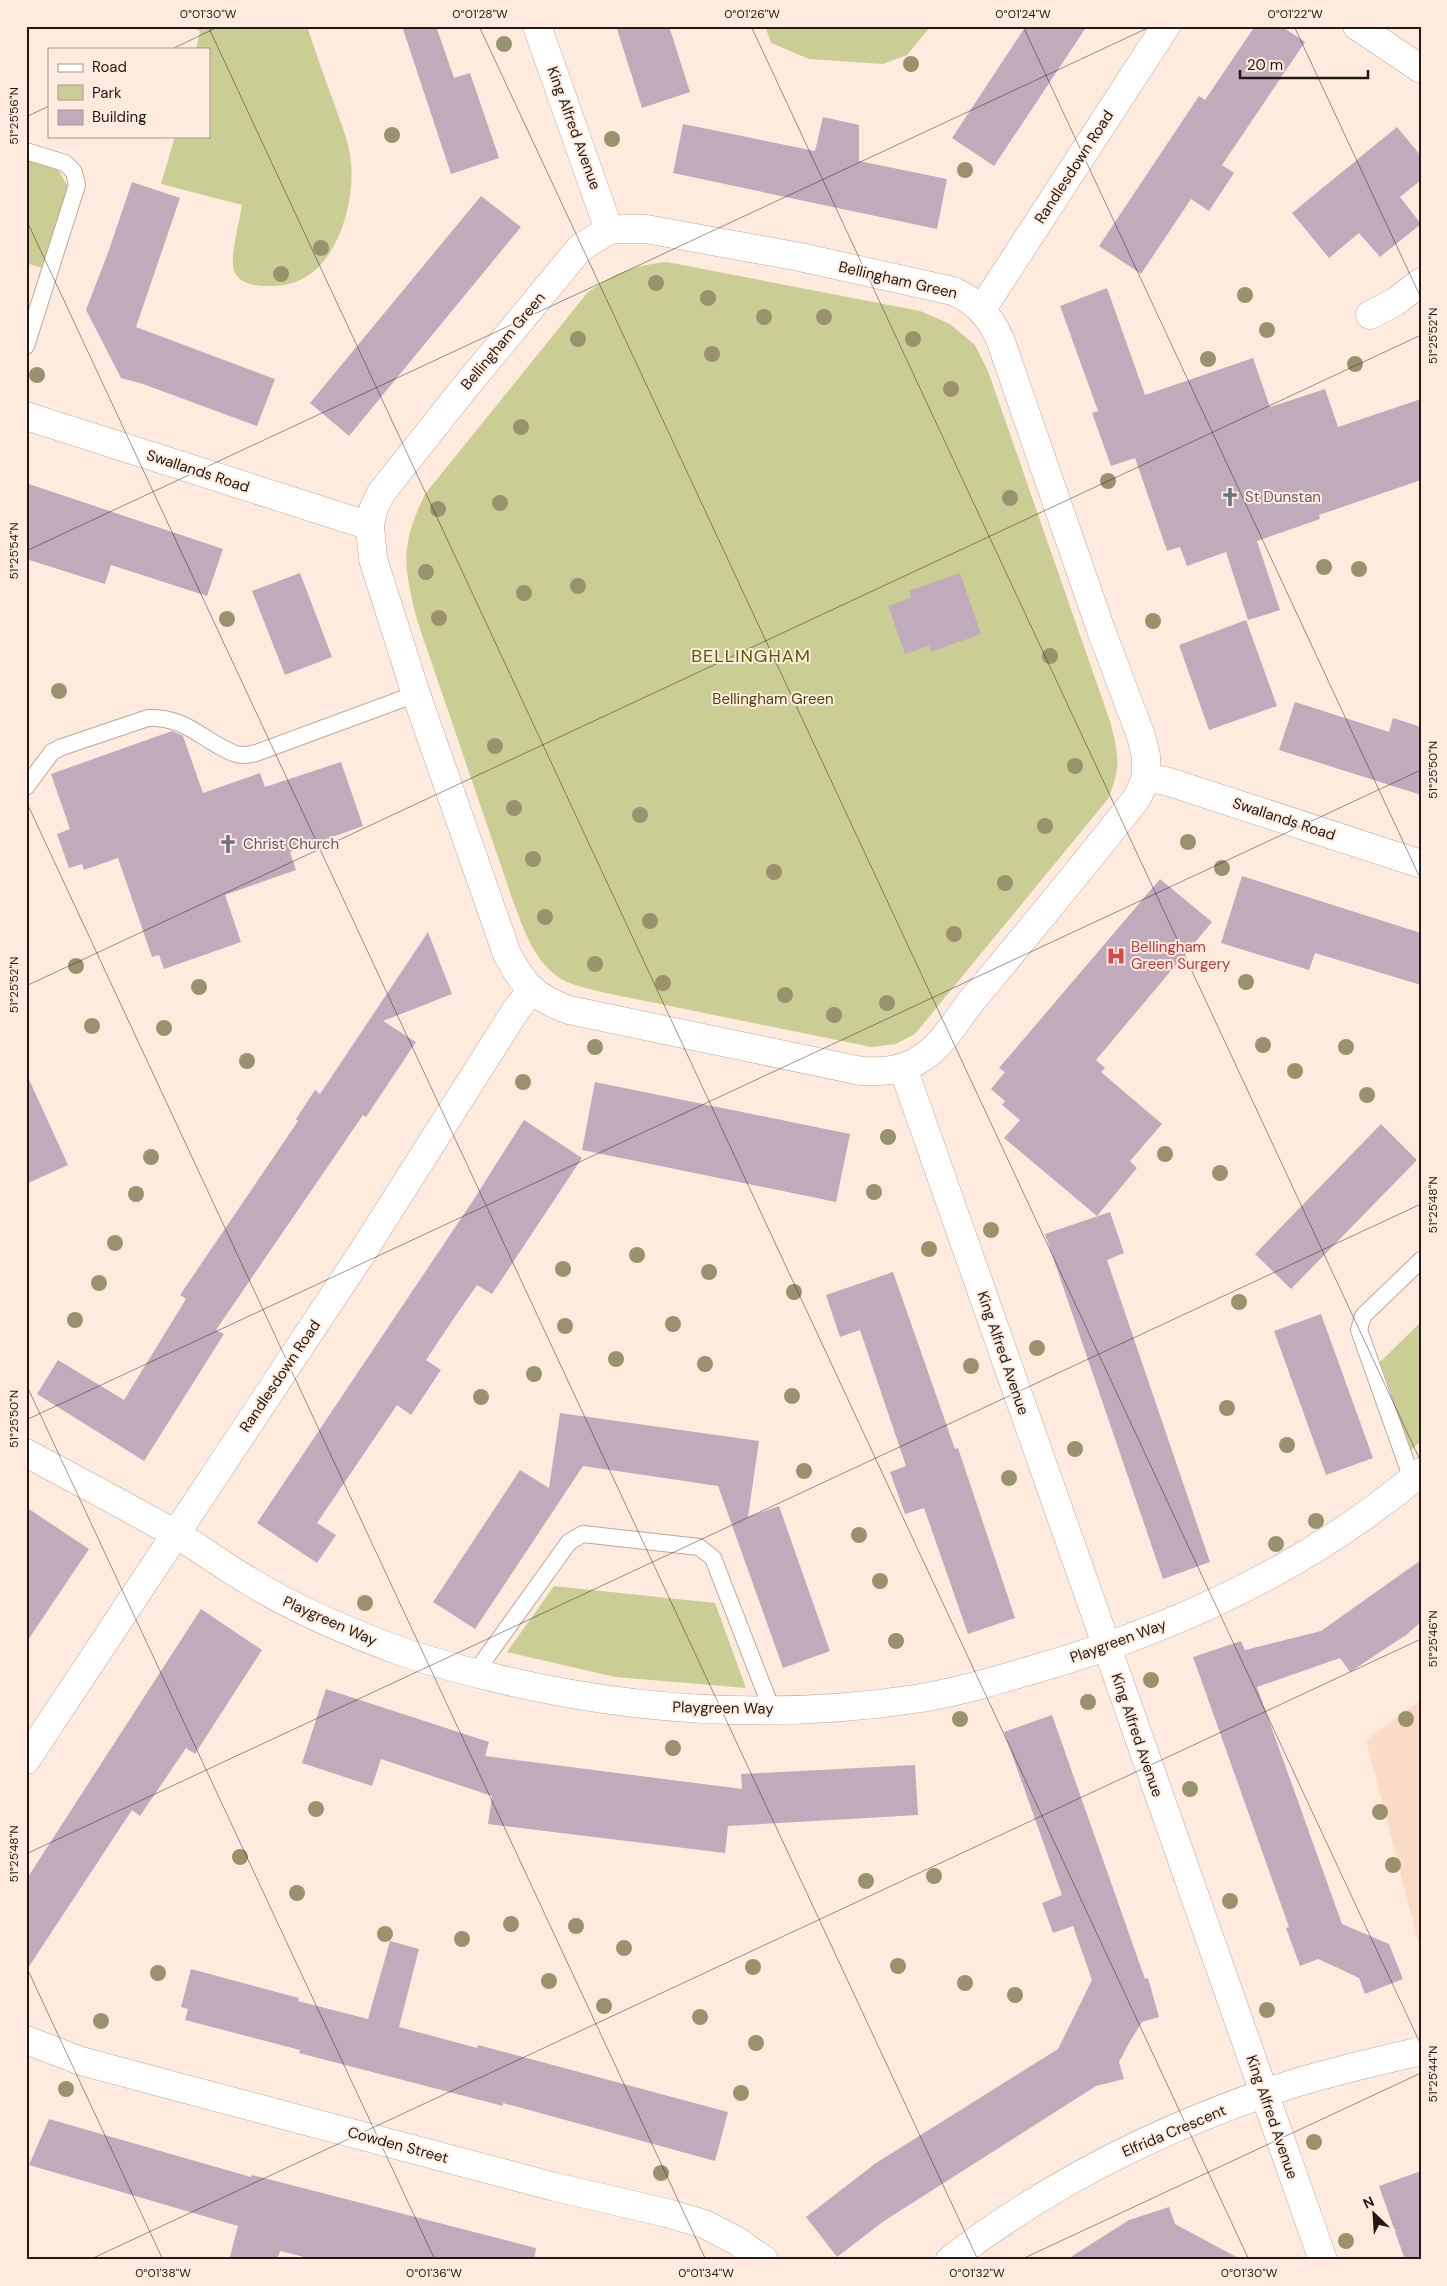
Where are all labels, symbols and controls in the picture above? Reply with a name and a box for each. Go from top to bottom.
text: 0°01'30"W [180,6,237,22]
text: 0°01'28"W [452,6,508,22]
text: 0°01'26"W [724,6,780,22]
text: 0°01'24"W [995,6,1051,22]
text: 0°01'22"W [1267,6,1323,22]
legend [48,48,210,138]
scale bar [1240,48,1367,80]
text: 20 m [1247,55,1283,75]
text: Road [92,57,127,77]
street label: King Alfred Avenue [542,64,606,192]
text: Park [92,83,122,103]
text: 51°25'56"N [6,87,22,145]
text: Building [92,107,147,127]
street label: Randlesdown Road [1030,107,1118,227]
street label: Bellingham Green [837,257,959,303]
street label: Bellingham Green [456,288,550,394]
text: 51°25'52"N [1425,308,1441,364]
street label: Swallands Road [144,445,252,497]
church icon: St Dunstan [1219,486,1241,508]
place label: St Dunstan [1245,487,1321,507]
text: 51°25'54"N [6,522,22,580]
district label: BELLINGHAM [691,644,811,668]
park label: Bellingham Green [712,689,834,709]
text: 51°25'50"N [1425,741,1441,799]
street label: Swallands Road [1230,793,1338,845]
church icon: Christ Church [217,833,239,855]
place label: Christ Church [243,834,339,854]
place label: Bellingham Green Surgery [1131,937,1231,974]
hospital icon: Bellingham Green Surgery [1105,945,1127,967]
text: 51°25'52"N [6,957,22,1013]
text: 51°25'48"N [1425,1177,1441,1233]
street label: King Alfred Avenue [972,1288,1034,1418]
street label: Randlesdown Road [235,1316,325,1436]
text: 51°25'50"N [6,1390,22,1448]
street label: Playgreen Way [280,1591,381,1651]
text: 51°25'46"N [1425,1610,1441,1668]
street label: Playgreen Way [1067,1614,1170,1668]
street label: King Alfred Avenue [1106,1670,1168,1800]
street label: Playgreen Way [672,1697,774,1719]
text: 51°25'48"N [6,1826,22,1882]
text: 51°25'44"N [1425,2046,1441,2102]
street label: King Alfred Avenue [1241,2052,1303,2182]
street label: Elfrida Crescent [1119,2100,1229,2162]
street label: Cowden Street [345,2122,451,2168]
north arrow [1350,2188,1400,2238]
text: N [1360,2192,1377,2213]
text: 0°01'38"W [135,2265,191,2281]
text: 0°01'36"W [406,2265,462,2281]
text: 0°01'34"W [678,2265,734,2281]
text: 0°01'32"W [949,2265,1005,2281]
text: 0°01'30"W [1221,2265,1278,2281]

